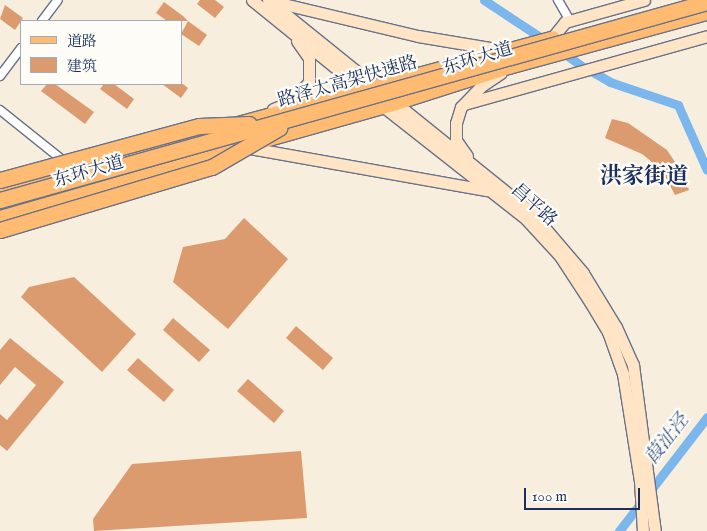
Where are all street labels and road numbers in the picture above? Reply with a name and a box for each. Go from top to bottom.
street label: 东环大道 [440,39,516,81]
street label: 路泽太高架快速路 [276,53,420,113]
street label: 东环大道 [51,153,127,193]
street label: 昌平路 [506,180,560,232]

